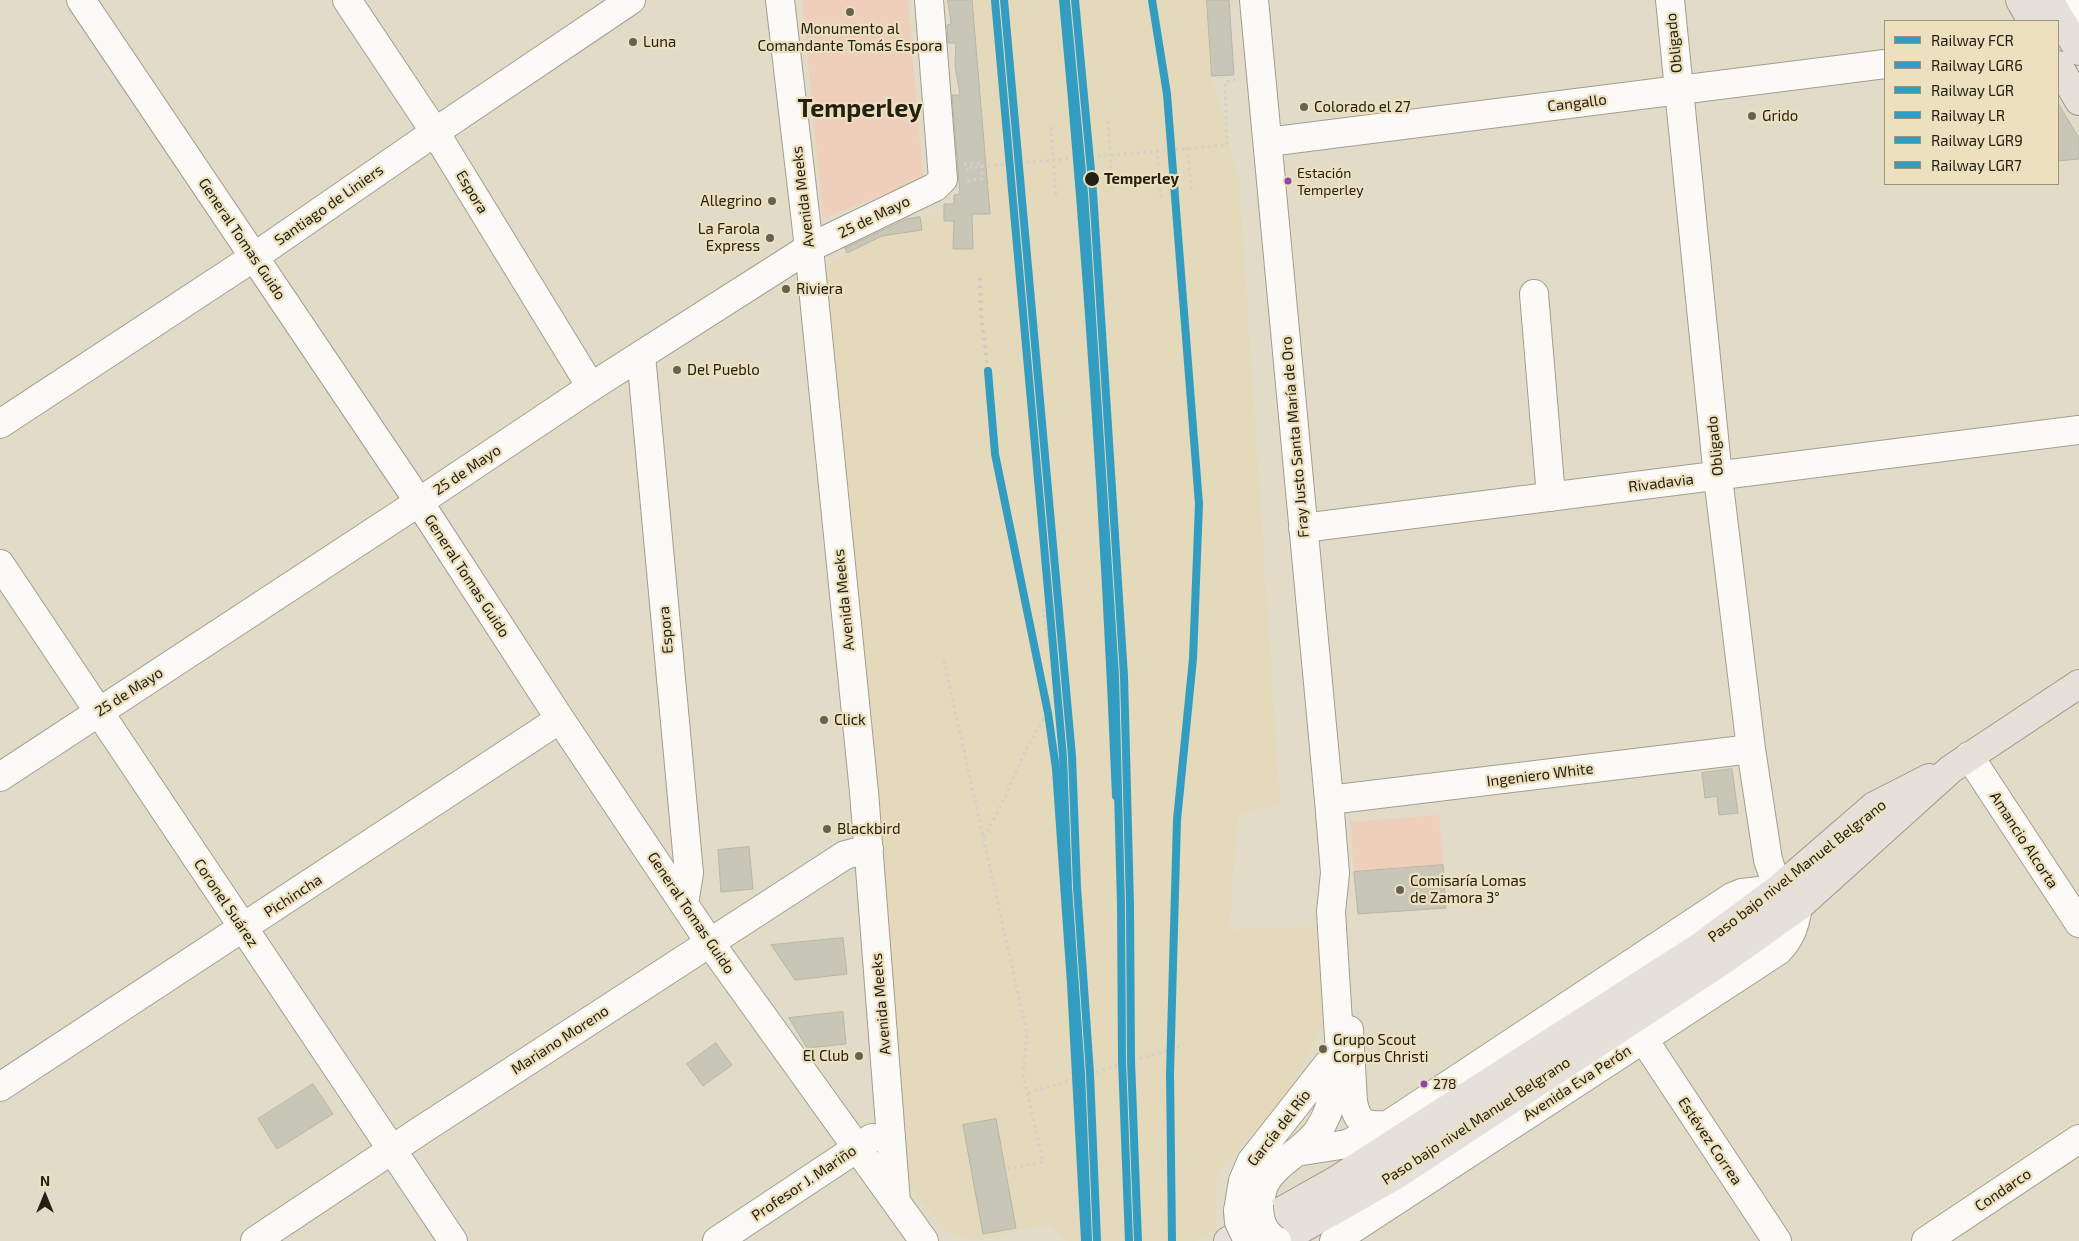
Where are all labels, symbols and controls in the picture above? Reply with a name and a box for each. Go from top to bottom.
marker: Monumento al Comandante Tomás Espora [844,6,856,18]
street label: Obligado [1662,12,1686,74]
place label: Monumento al Comandante Tomás Espora [757,20,943,55]
legend [1884,20,2059,185]
text: Railway FCR [1931,31,2014,49]
place label: Luna [643,33,676,51]
marker: Luna [627,36,639,48]
text: Railway LGR6 [1931,56,2023,74]
text: Railway LGR [1931,81,2014,99]
street label: Cangallo [1546,90,1608,116]
district label: Temperley [798,94,922,124]
place label: Colorado el 27 [1314,98,1411,116]
marker: Colorado el 27 [1298,101,1310,113]
text: Railway LR [1931,106,2005,124]
place label: Grido [1762,107,1798,125]
marker: Grido [1746,110,1758,122]
text: Railway LGR9 [1931,131,2023,149]
street label: Avenida Meeks [788,145,818,249]
text: Railway LGR7 [1931,156,2022,174]
street label: Santiago de Liniers [271,161,387,249]
place label: Estación Temperley [1297,165,1364,198]
street label: Espora [452,167,492,217]
marker: Temperley [1083,170,1101,188]
place label: Temperley [1104,170,1179,188]
street label: General Tomas Guido [195,175,289,303]
marker: Estación Temperley [1283,176,1293,186]
place label: Allegrino [700,192,762,210]
street label: 25 de Mayo [835,192,913,242]
marker: Allegrino [766,195,778,207]
place label: La Farola Express [698,220,760,255]
marker: La Farola Express [764,232,776,244]
place label: Riviera [796,280,843,298]
marker: Riviera [780,283,792,295]
street label: Fray Justo Santa María de Oro [1277,336,1313,538]
place label: Del Pueblo [687,361,760,379]
marker: Del Pueblo [671,364,683,376]
street label: Obligado [1703,415,1727,477]
street label: 25 de Mayo [430,441,504,499]
street label: Rivadavia [1627,470,1695,496]
street label: General Tomas Guido [421,511,513,641]
street label: Avenida Meeks [830,548,858,652]
street label: Espora [655,606,677,654]
street label: 25 de Mayo [92,663,166,721]
place label: Click [834,711,866,729]
marker: Click [818,714,830,726]
street label: Ingeniero White [1485,760,1595,790]
street label: Amancio Alcorta [1986,788,2062,892]
street label: Paso bajo nivel Manuel Belgrano [1704,796,1890,946]
place label: Blackbird [837,820,901,838]
marker: Blackbird [821,823,833,835]
street label: General Tomas Guido [644,849,738,977]
street label: Coronel Suárez [190,855,262,951]
street label: Pichincha [261,871,325,921]
place label: Comisaría Lomas de Zamora 3° [1410,872,1526,907]
marker: Comisaría Lomas de Zamora 3° [1394,884,1406,896]
street label: Avenida Meeks [868,952,894,1056]
street label: Mariano Moreno [508,1002,612,1078]
place label: Grupo Scout Corpus Christi [1333,1031,1428,1066]
street label: Avenida Eva Perón [1520,1041,1634,1125]
marker: Grupo Scout Corpus Christi [1317,1043,1329,1055]
place label: El Club [803,1047,849,1065]
marker: El Club [853,1050,865,1062]
street label: Paso bajo nivel Manuel Belgrano [1378,1053,1574,1189]
place label: 278 [1433,1076,1457,1092]
marker: 278 [1419,1079,1429,1089]
street label: García del Río [1244,1086,1314,1170]
street label: Estévez Correa [1674,1094,1746,1188]
street label: Profesor J. Mariño [748,1141,860,1225]
street label: Condarco [1971,1165,2035,1215]
north arrow [20,1171,70,1221]
text: N [40,1172,50,1189]

